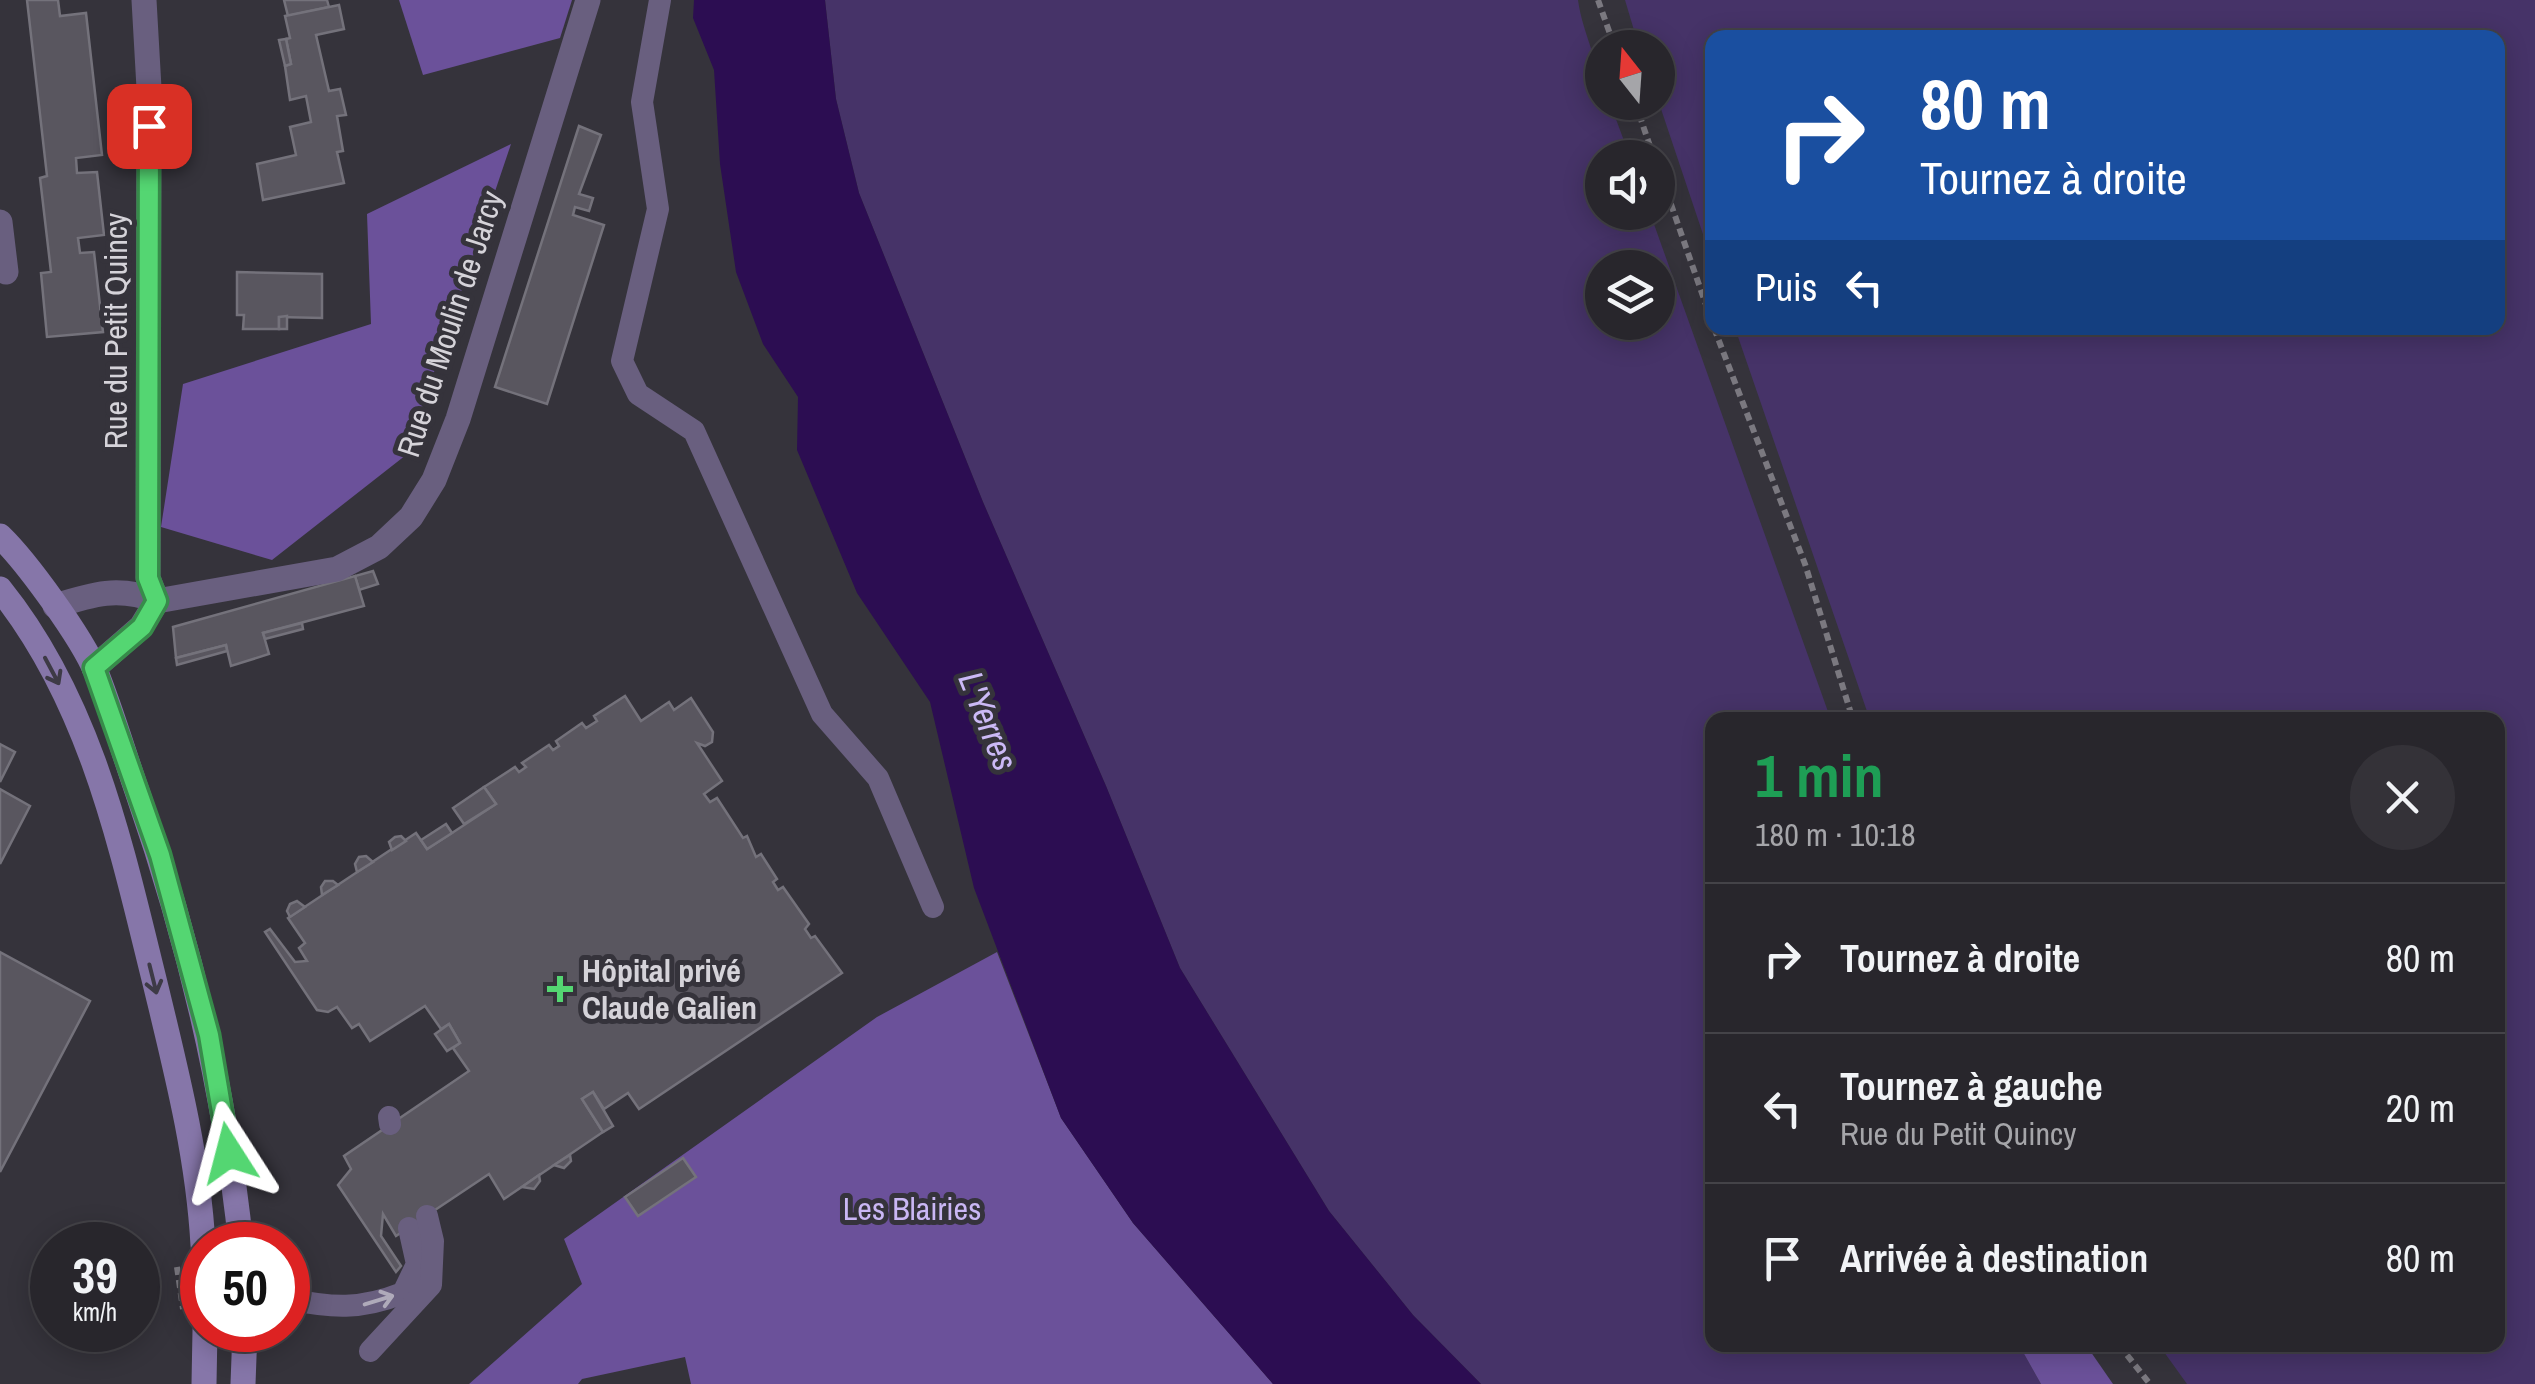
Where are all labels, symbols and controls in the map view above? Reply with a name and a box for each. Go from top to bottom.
north arrow [1585,30,1675,120]
map controls [1585,30,1675,340]
text: 80 m [1920,57,2051,151]
icon: right [1755,70,1885,200]
pin [107,84,192,169]
icon: arrive [122,99,177,154]
button: sound [1585,140,1675,230]
text: Tournez à droite [1920,147,2187,208]
street label: Rue du Moulin de Jarcy [386,185,513,462]
street label: Rue du Petit Quincy [94,213,137,449]
button: layers [1585,250,1675,340]
icon: left [1837,260,1892,315]
text: Puis [1755,262,1817,313]
one-way arrow [43,656,62,686]
water label: L'Yerres [947,664,1030,777]
text: 1 min [1755,735,1884,816]
button: close [2350,745,2455,850]
text: 180 m · 10:18 [1755,813,1915,856]
icon: right [1755,931,1810,986]
text: Tournez à droite [1840,933,2080,984]
text: 80 m [2386,933,2455,984]
place label: Hôpital privé Claude Galien [582,949,757,1029]
one-way arrow [145,963,164,994]
marker: Hôpital privé Claude Galien [547,976,573,1002]
text: Tournez à gauche [1840,1061,2103,1112]
icon: left [1755,1081,1810,1136]
text: 20 m [2386,1083,2455,1134]
position arrow [177,1101,281,1205]
text: Rue du Petit Quincy [1840,1112,2076,1155]
park label: Les Blairies [843,1187,981,1230]
speed limit sign: 50 [180,1222,310,1352]
icon: arrive [1755,1231,1810,1286]
text: Arrivée à destination [1840,1233,2148,1284]
text: 80 m [2386,1233,2455,1284]
text: 39 [72,1241,118,1309]
one-way arrow [363,1290,395,1308]
text: km/h [73,1295,117,1329]

